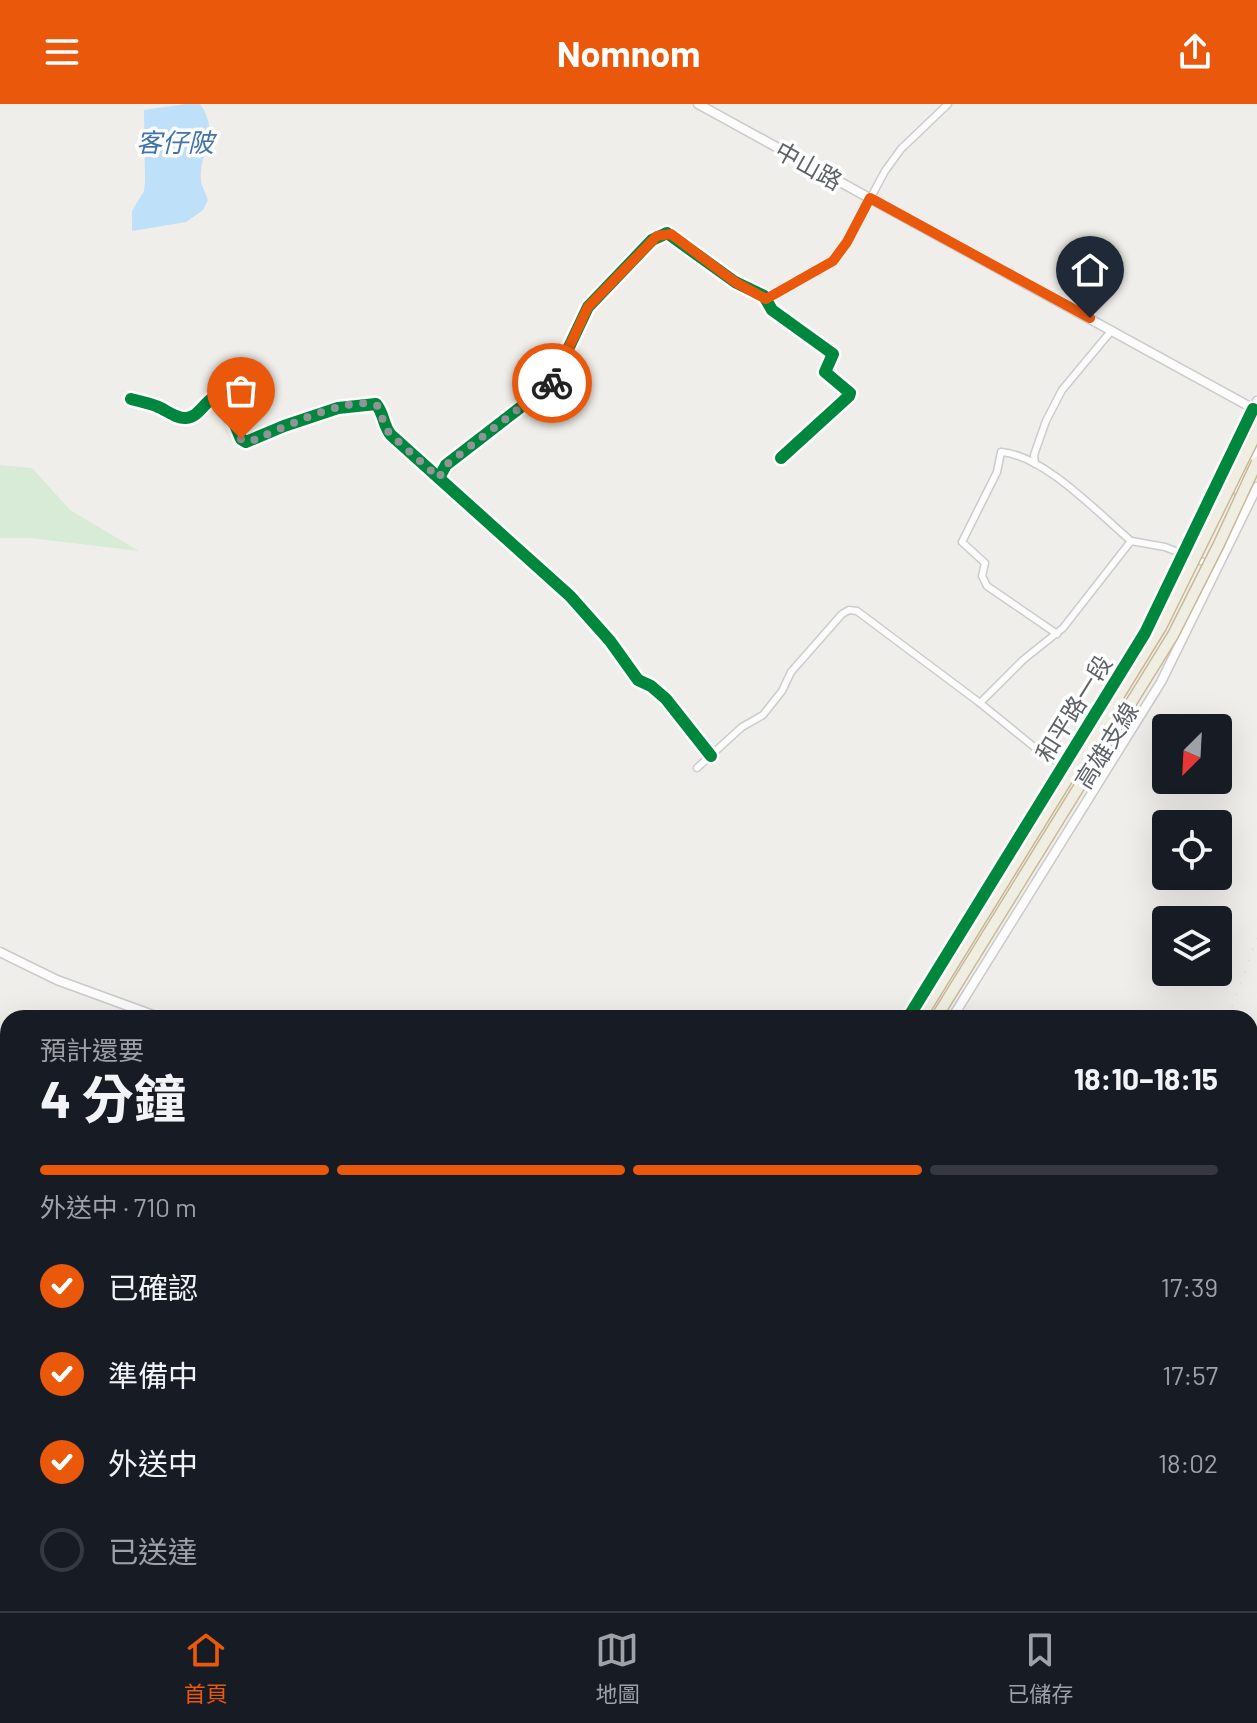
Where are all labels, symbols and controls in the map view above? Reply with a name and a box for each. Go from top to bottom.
icon: menu [40,30,84,74]
icon: share [1173,30,1217,74]
text: Nomnom [557,31,700,74]
water label: 客仔陂 [136,126,218,157]
street label: 中山路 [770,135,848,195]
pin [1056,236,1124,318]
icon: home [1068,248,1112,292]
courier [512,343,592,423]
pin [207,357,275,439]
icon: bike [530,361,574,405]
icon: bag [219,369,263,413]
street label: 和平路一段 [1029,649,1117,767]
street label: 高雄支線 [1068,697,1144,793]
north arrow [1152,714,1232,794]
map controls [1152,714,1232,986]
button: locate [1152,810,1232,890]
button: layers [1152,906,1232,986]
text: 預計還要 [40,1034,144,1065]
text: 18:10–18:15 [1074,1060,1218,1096]
text: 4 分鐘 [40,1066,186,1128]
text: 外送中 · 710 m [40,1191,197,1222]
icon: check [40,1264,84,1308]
text: 已確認 [108,1269,198,1305]
text: 17:39 [1161,1271,1218,1302]
icon: check [40,1352,84,1396]
text: 準備中 [108,1357,198,1393]
text: 17:57 [1162,1359,1218,1390]
icon: check [40,1440,84,1484]
text: 外送中 [108,1445,198,1481]
text: 18:02 [1158,1447,1218,1478]
text: 已送達 [108,1533,198,1569]
tab: 首頁 [184,1628,228,1708]
tab: 地圖 [595,1628,639,1708]
tab: 已儲存 [1007,1628,1073,1708]

